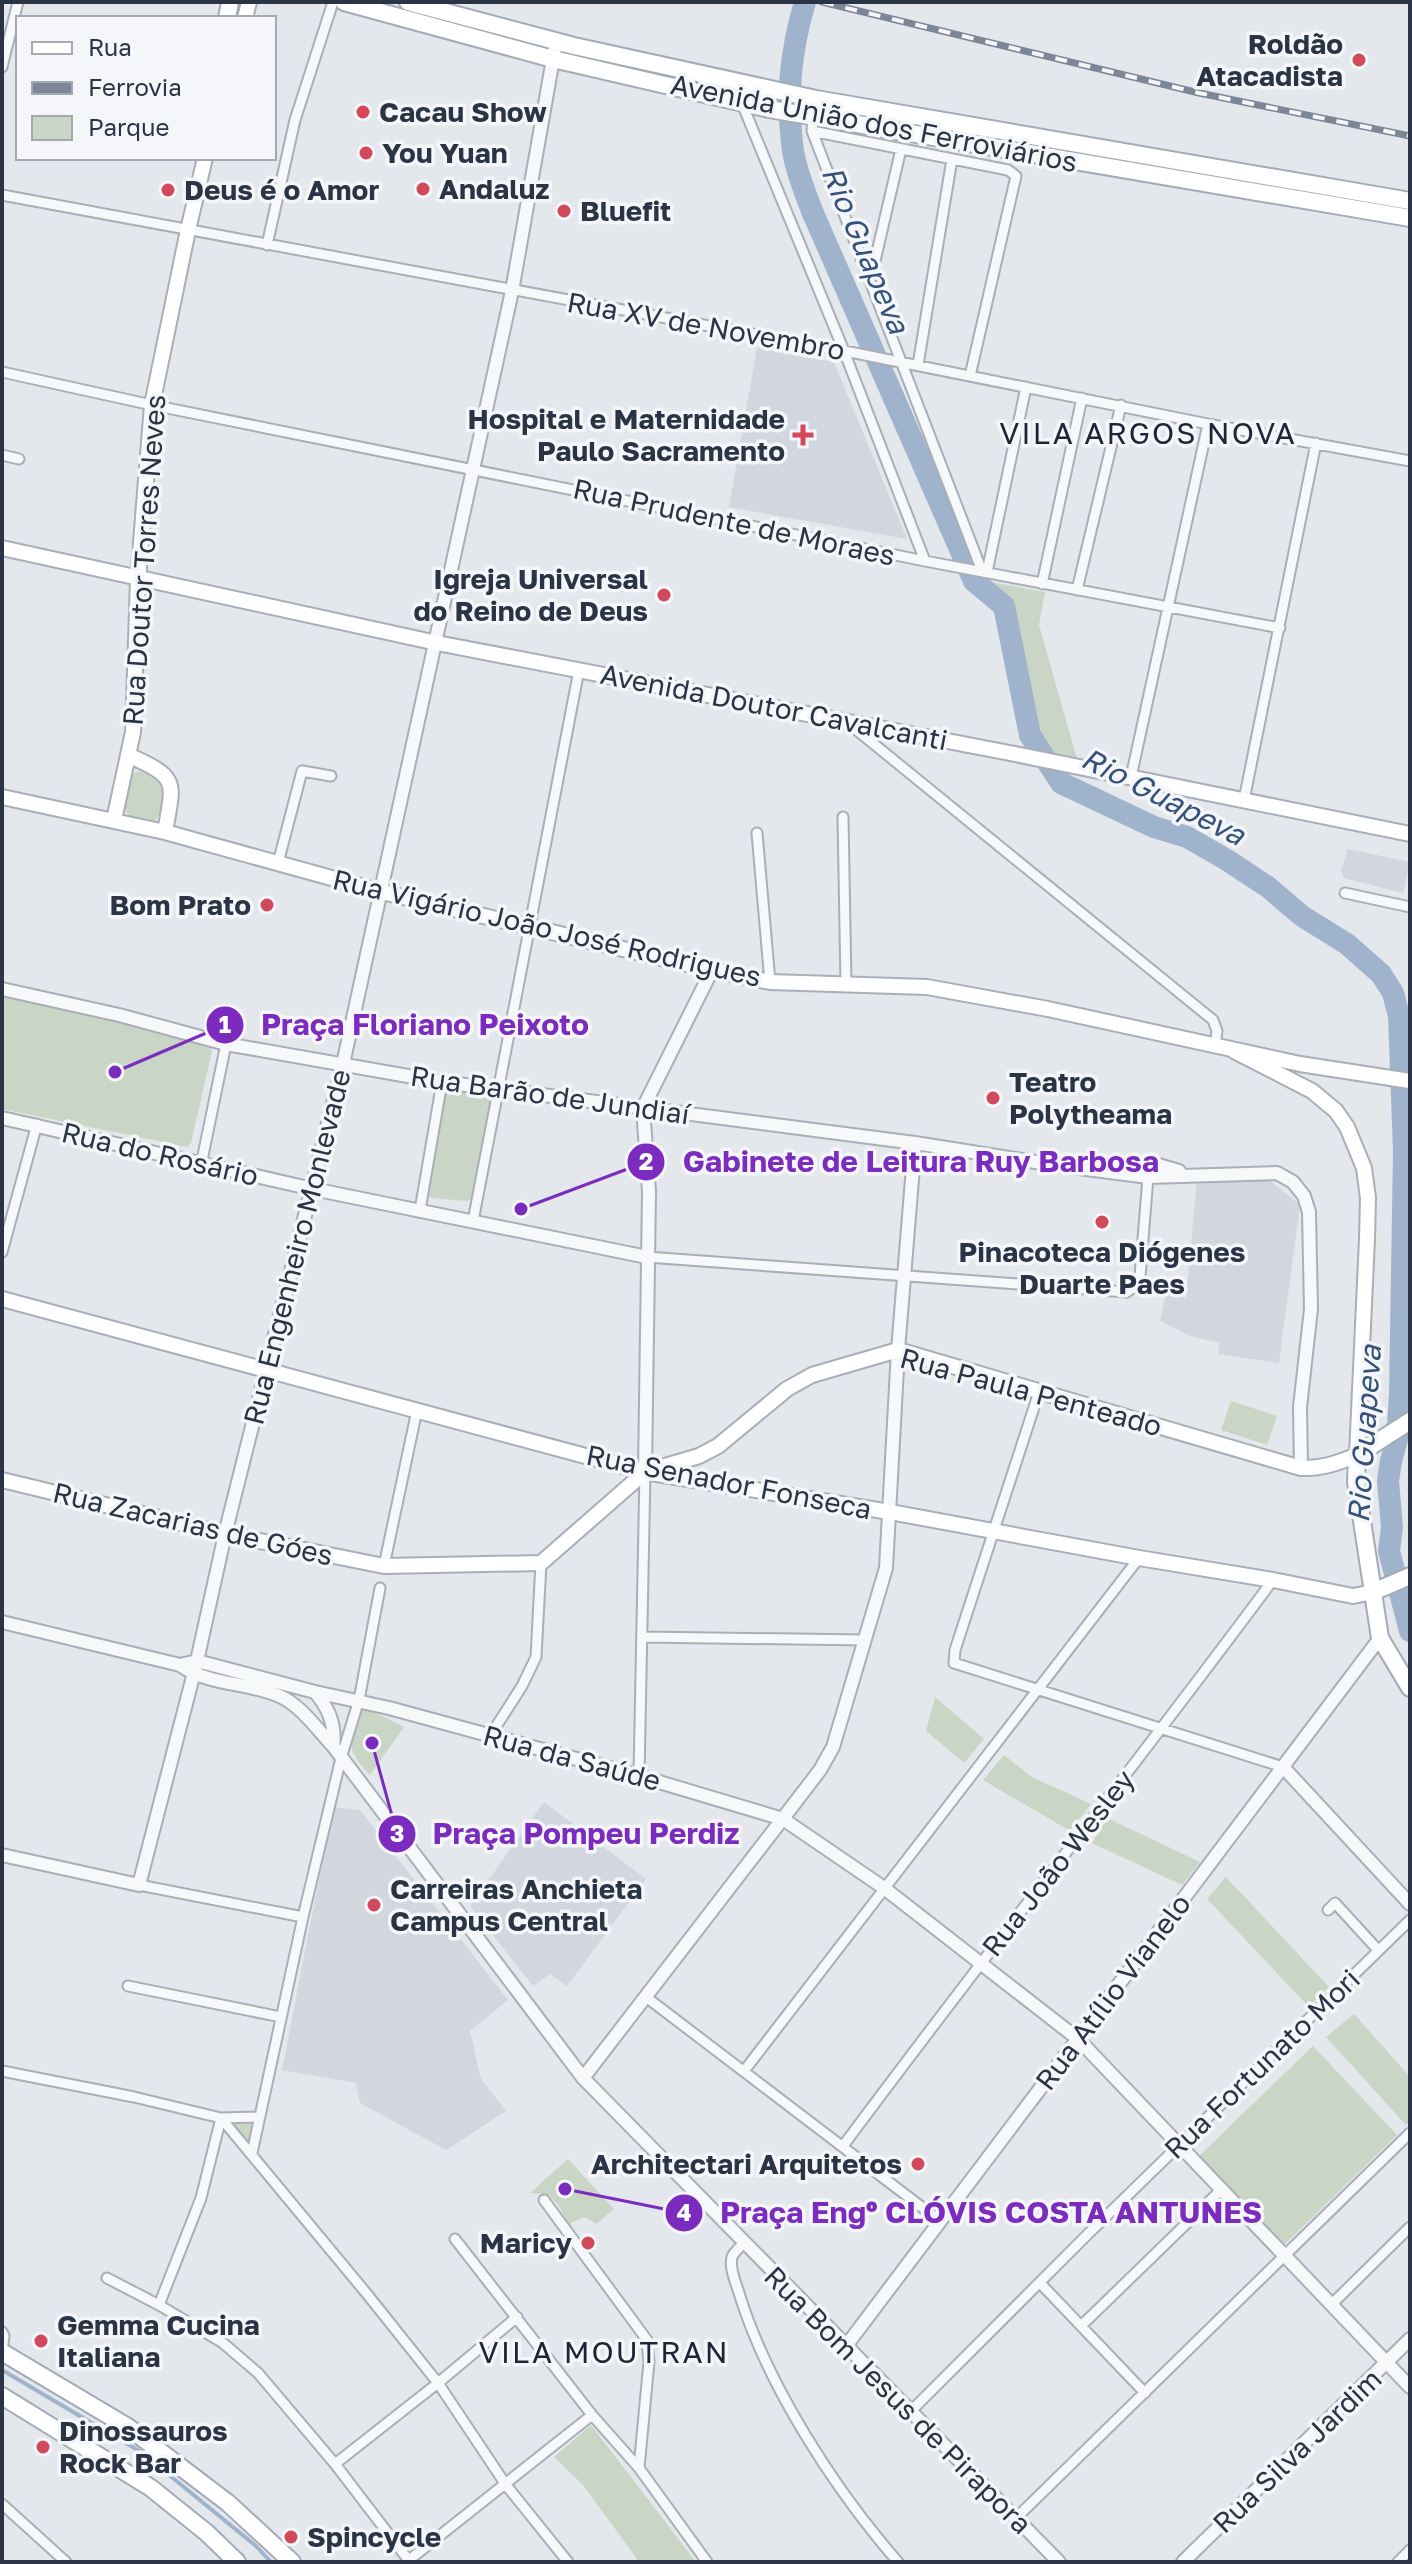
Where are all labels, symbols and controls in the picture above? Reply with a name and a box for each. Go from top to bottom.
legend [16,16,276,160]
place label: Roldão Atacadista [1196,27,1343,92]
text: Rua [88,32,132,61]
marker: Roldão Atacadista [1350,51,1368,69]
street label: Avenida União dos Ferroviários [668,67,1080,178]
text: Ferrovia [88,72,182,101]
place label: Cacau Show [379,95,547,128]
marker: Cacau Show [354,103,372,121]
text: Parque [88,112,169,141]
place label: You Yuan [382,136,508,169]
marker: You Yuan [357,144,375,162]
water label: Rio Guapeva [815,161,918,340]
place label: Andaluz [439,172,550,205]
place label: Deus é o Amor [184,173,379,206]
marker: Andaluz [414,180,432,198]
marker: Deus é o Amor [159,181,177,199]
place label: Bluefit [580,194,671,227]
marker: Bluefit [555,202,573,220]
street label: Rua XV de Novembro [565,285,848,366]
street label: Rua Doutor Torres Neves [115,393,172,727]
place label: Hospital e Maternidade Paulo Sacramento [467,402,785,467]
district label: VILA ARGOS NOVA [999,415,1297,451]
marker: Hospital e Maternidade Paulo Sacramento [792,424,814,446]
street label: Rua Prudente de Moraes [570,471,898,572]
place label: Igreja Universal do Reino de Deus [413,562,648,627]
marker: Igreja Universal do Reino de Deus [655,586,673,604]
street label: Avenida Doutor Cavalcanti [598,657,950,756]
water label: Rio Guapeva [1076,740,1252,853]
street label: Rua Vigário João José Rodrigues [330,862,765,993]
place label: Bom Prato [109,888,251,921]
marker: Bom Prato [258,896,276,914]
callout: Praça Floriano Peixoto [205,998,605,1052]
text: Praça Floriano Peixoto [261,1006,589,1042]
text: 1 [219,1009,231,1038]
street label: Rua Barão de Jundiaí [408,1059,693,1131]
place label: Teatro Polytheama [1009,1065,1172,1130]
street label: Rua Engenheiro Monlevade [236,1066,357,1428]
marker: Teatro Polytheama [984,1089,1002,1107]
street label: Rua do Rosário [59,1115,262,1192]
callout: Gabinete de Leitura Ruy Barbosa [626,1135,1175,1189]
text: Gabinete de Leitura Ruy Barbosa [683,1143,1159,1179]
text: 2 [639,1146,653,1175]
marker: Pinacoteca Diógenes Duarte Paes [1093,1213,1111,1231]
place label: Pinacoteca Diógenes Duarte Paes [959,1235,1245,1300]
street label: Rua Paula Penteado [897,1341,1165,1442]
water label: Rio Guapeva [1340,1343,1388,1524]
street label: Rua Senador Fonseca [584,1438,875,1525]
street label: Rua Zacarias de Góes [50,1475,336,1572]
street label: Rua da Saúde [480,1718,665,1797]
street label: Rua João Wesley [975,1763,1141,1962]
callout: Praça Pompeu Perdiz [377,1807,756,1861]
text: Praça Pompeu Perdiz [432,1815,740,1851]
text: 3 [390,1818,404,1847]
place label: Carreiras Anchieta Campus Central [390,1872,643,1937]
street label: Rua Atílio Vianelo [1028,1887,1197,2096]
marker: Carreiras Anchieta Campus Central [365,1896,383,1914]
street label: Rua Fortunato Mori [1157,1962,1366,2165]
place label: Architectari Arquitetos [591,2147,902,2180]
marker: Architectari Arquitetos [909,2155,927,2173]
callout: Praça Engº CLÓVIS COSTA ANTUNES [664,2186,1278,2240]
text: Praça Engº CLÓVIS COSTA ANTUNES [720,2194,1262,2230]
text: 4 [677,2197,692,2226]
place label: Maricy [480,2226,572,2259]
marker: Maricy [579,2234,597,2252]
street label: Rua Bom Jesus de Pirapora [758,2259,1039,2540]
place label: Gemma Cucina Italiana [57,2308,260,2373]
marker: Gemma Cucina Italiana [32,2332,50,2350]
district label: VILA MOUTRAN [479,2334,729,2370]
street label: Rua Silva Jardim [1206,2362,1388,2539]
place label: Dinossauros Rock Bar [59,2414,228,2479]
marker: Dinossauros Rock Bar [34,2438,52,2456]
place label: Spincycle [307,2520,441,2553]
marker: Spincycle [282,2528,300,2546]

